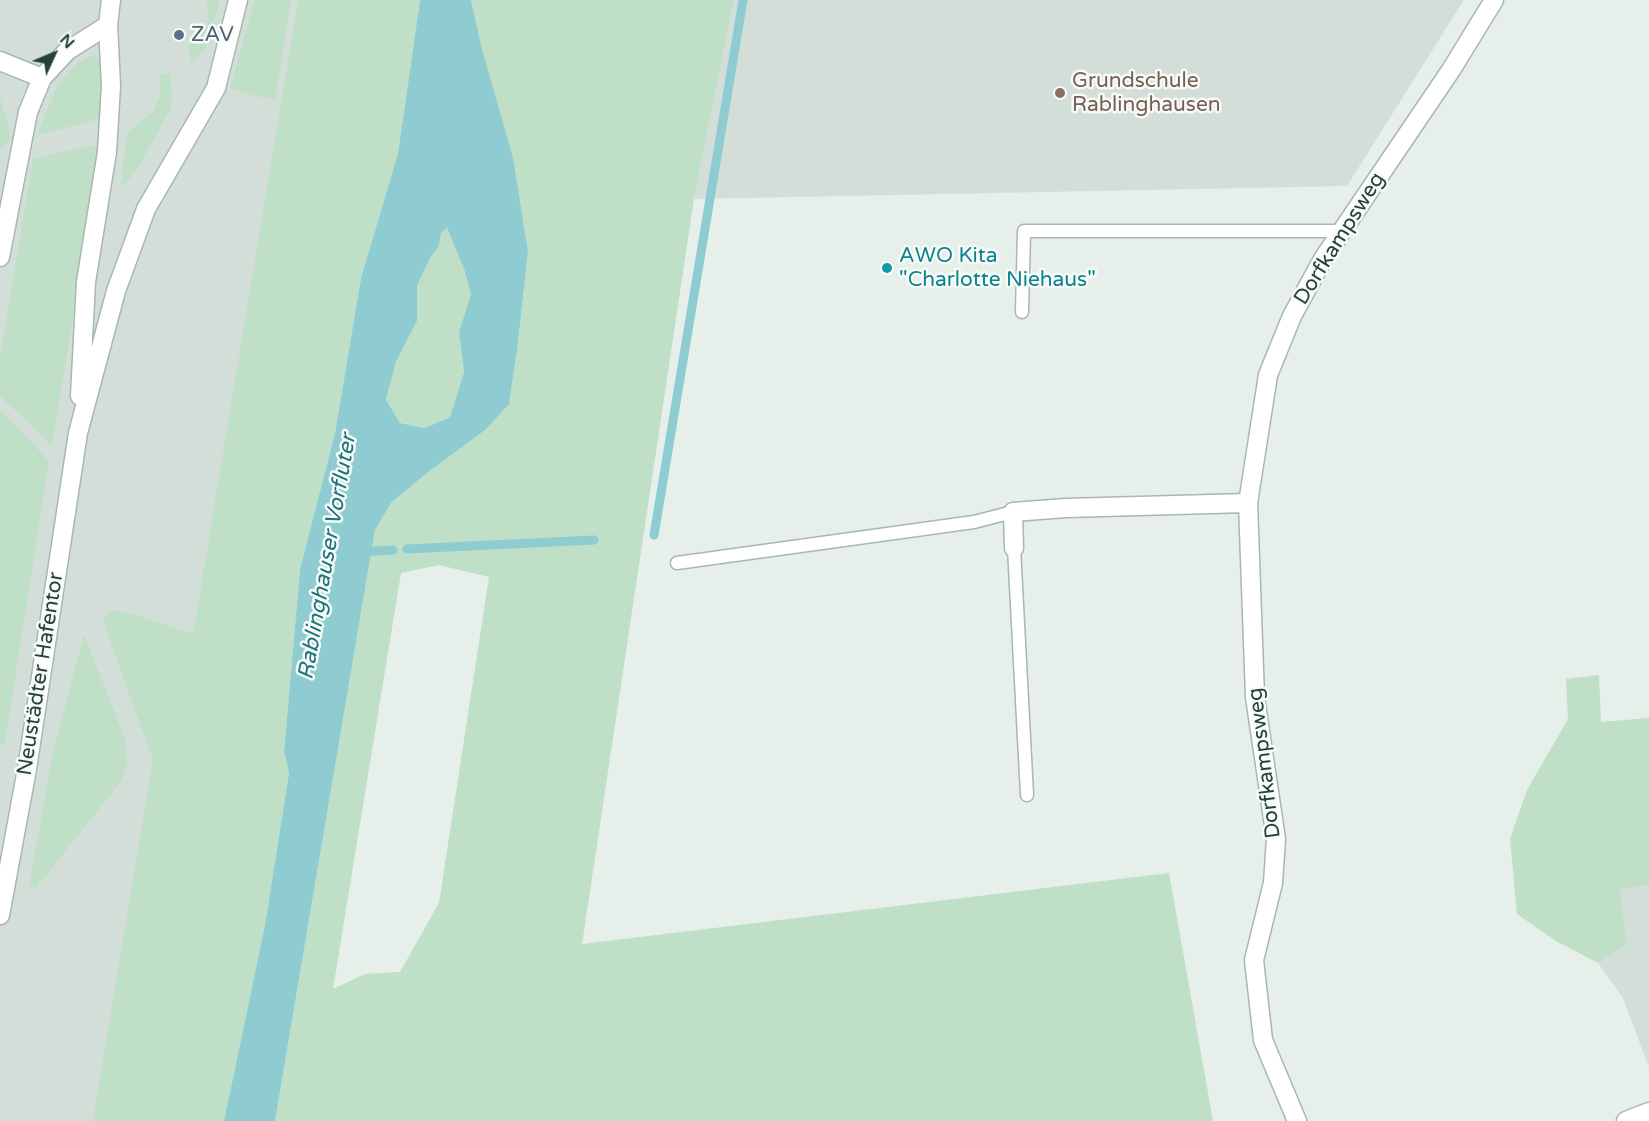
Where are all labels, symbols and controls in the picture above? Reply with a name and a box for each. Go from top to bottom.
place label: ZAV [191,22,234,48]
north arrow [24,24,84,84]
marker: ZAV [172,28,186,42]
text: N [55,30,79,53]
place label: Grundschule Rablinghausen [1072,68,1221,118]
marker: Grundschule Rablinghausen [1053,86,1067,100]
street label: Dorfkampsweg [1289,168,1391,310]
place label: AWO Kita "Charlotte Niehaus" [899,243,1096,293]
marker: AWO Kita "Charlotte Niehaus" [880,261,894,275]
water label: Rablinghauser Vorfluter [293,432,363,682]
street label: Neustädter Hafentor [12,571,70,777]
street label: Dorfkampsweg [1243,686,1287,840]

